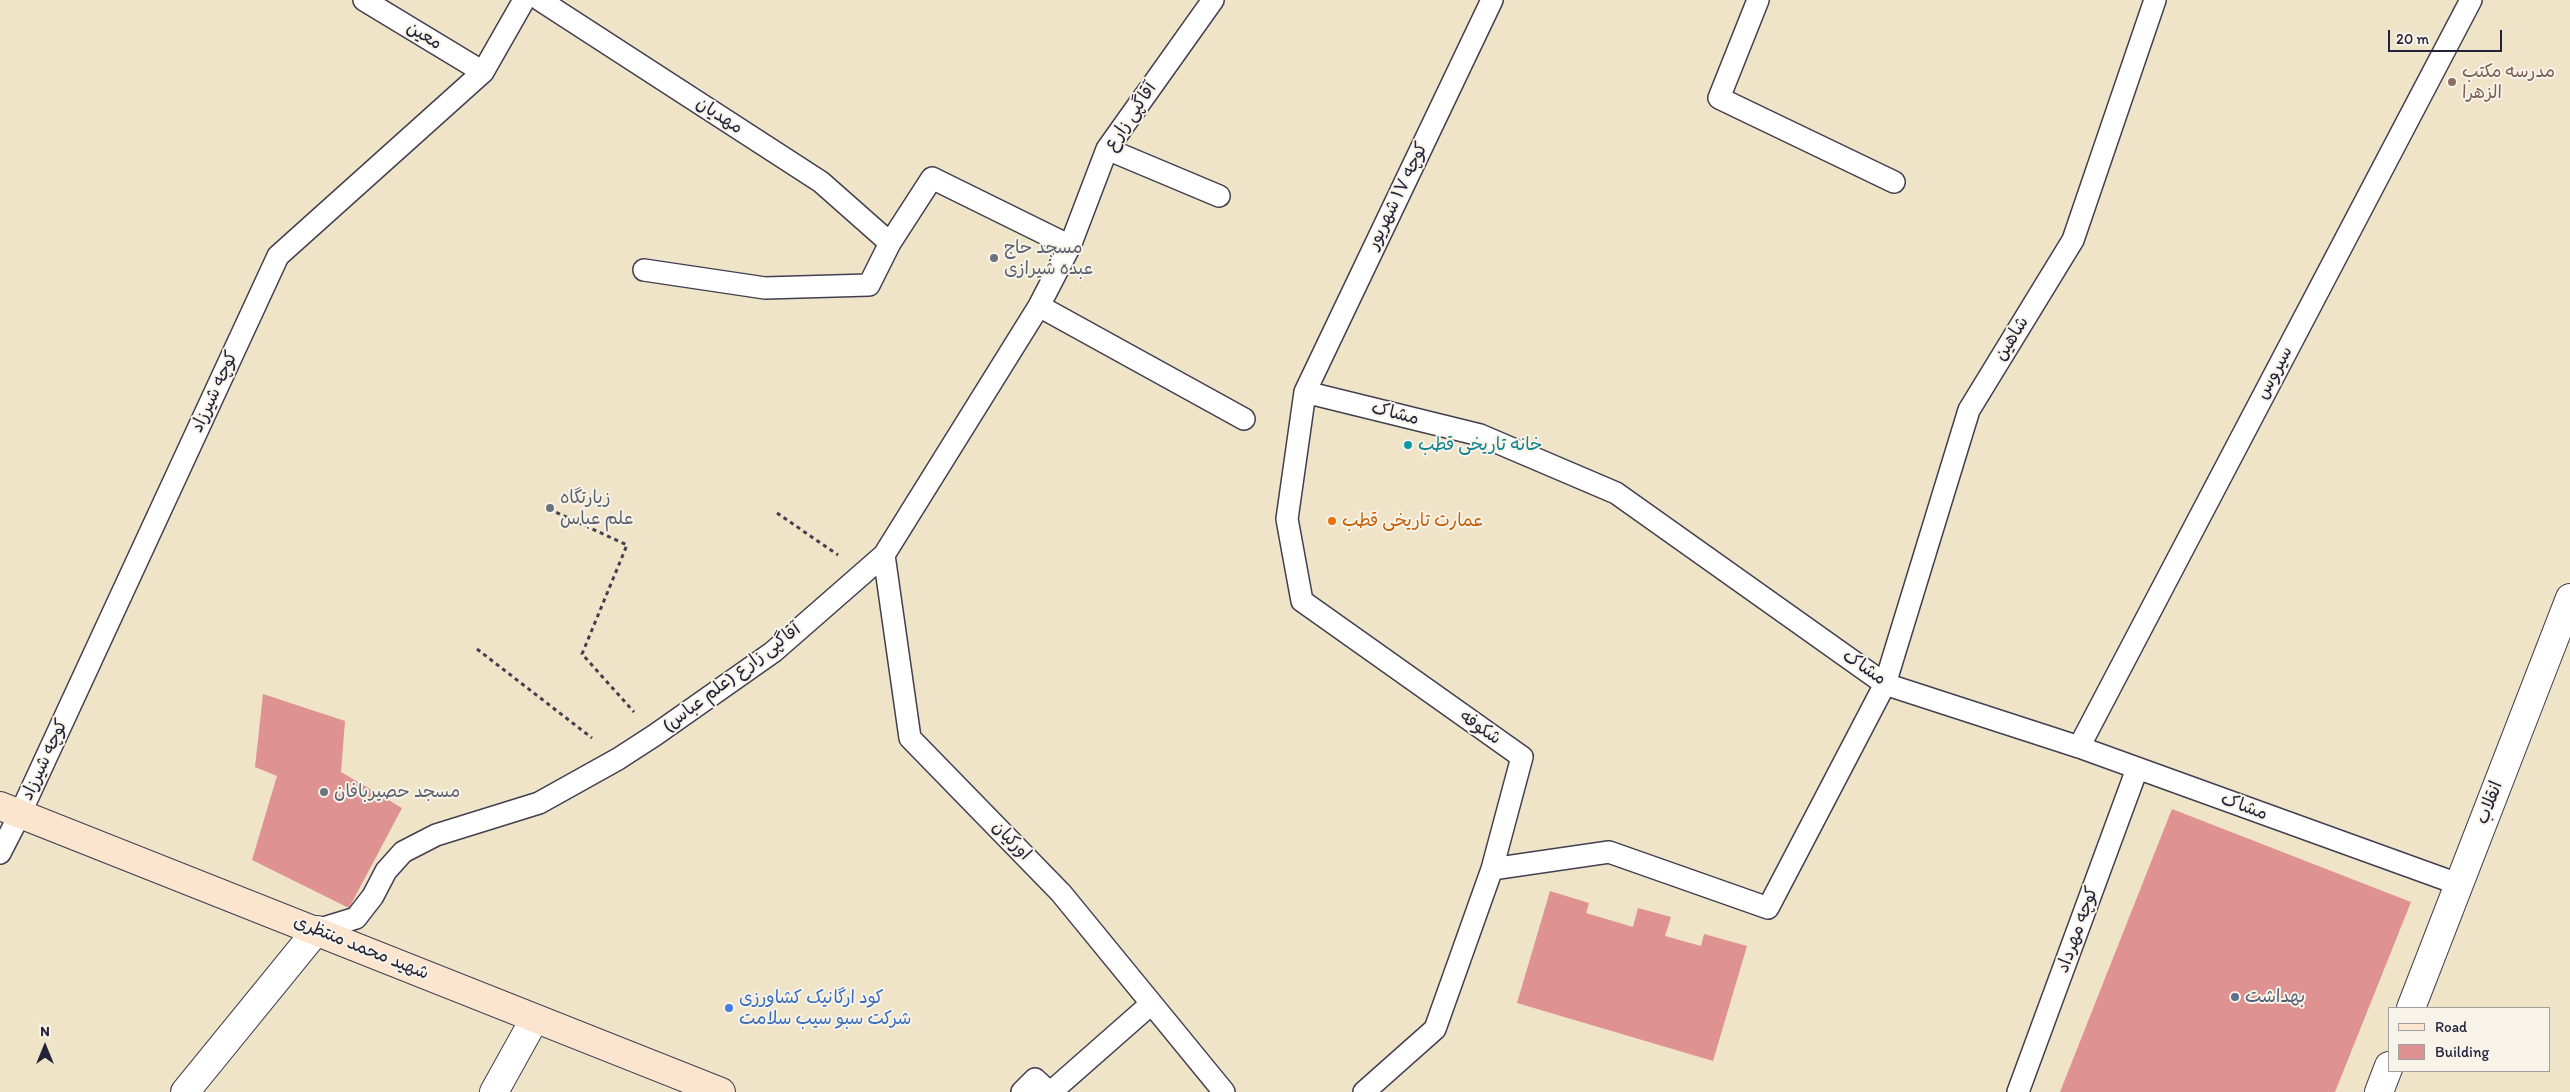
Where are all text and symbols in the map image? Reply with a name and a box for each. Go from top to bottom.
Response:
street label: معین [402,17,446,55]
scale bar [2390,20,2504,52]
text: 20 m [2396,30,2429,48]
place label: مدرسه مکتب الزهرا [2462,61,2555,104]
marker: مدرسه مکتب الزهرا [2446,76,2458,88]
street label: آقاگپی زارع [1100,79,1162,155]
street label: مهدیان [691,93,747,139]
street label: کوچه ۱۷ شهریور [1363,139,1433,253]
place label: مسجد حاج عبده شیرازی [1004,237,1093,280]
marker: مسجد حاج عبده شیرازی [988,252,1000,264]
street label: شاهین [1990,313,2034,365]
street label: سیروس [2252,343,2298,403]
street label: کوچه شیرزاد [187,348,243,436]
street label: مشاک [1369,398,1421,430]
place label: خانه تاریخی قطب [1418,434,1542,456]
marker: خانه تاریخی قطب [1402,439,1414,451]
place label: زيارتگاه علم عباس [560,487,634,530]
marker: زيارتگاه علم عباس [544,502,556,514]
place label: عمارت تاریخی قطب [1342,510,1484,532]
marker: عمارت تاریخی قطب [1326,515,1338,527]
street label: آقاگپی زارع (علم عباس) [659,619,805,737]
street label: مشاک [1838,646,1890,690]
street label: شکوفه [1455,706,1505,750]
street label: کوچه شیرزاد [17,716,73,804]
street label: انقلاب [2472,778,2508,828]
place label: مسجد حصیربافان [334,781,460,803]
marker: مسجد حصیربافان [318,786,330,798]
street label: مشاک [2218,789,2270,825]
street label: اورکیان [987,817,1035,865]
street label: کوچه مهرداد [2052,884,2104,976]
street label: شهید محمد منتظری [290,911,432,985]
place label: بهداشت [2245,986,2305,1008]
place label: کود ارگانیک کشاورزی شرکت سبو سیب سلامت [739,987,911,1030]
marker: بهداشت [2229,991,2241,1003]
marker: کود ارگانیک کشاورزی شرکت سبو سیب سلامت [723,1002,735,1014]
legend [2388,1007,2550,1072]
text: Road [2435,1018,2467,1036]
north arrow [20,1022,70,1072]
text: N [40,1023,50,1040]
text: Building [2435,1043,2489,1061]

